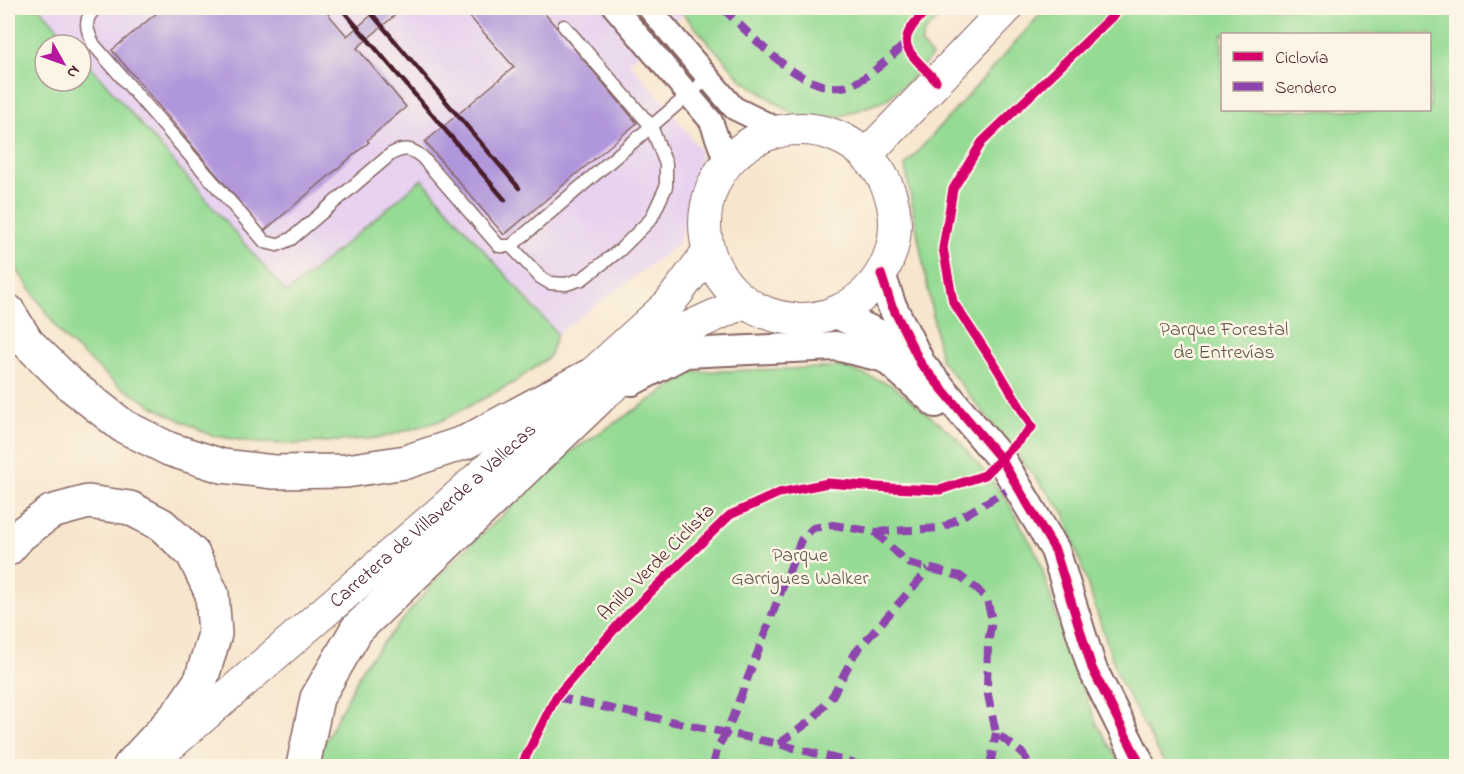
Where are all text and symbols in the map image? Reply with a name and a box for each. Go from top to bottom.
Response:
north arrow [33,33,93,93]
legend [1221,33,1431,111]
text: Ciclovía [1275,46,1328,72]
text: N [60,60,86,83]
text: Sendero [1275,76,1337,102]
park label: Parque Forestal de Entrevías [1160,316,1288,368]
street label: Carretera de Villaverde a Vallecas [323,416,544,616]
street label: Anillo Verde Ciclista [592,498,722,628]
park label: Parque Garrigues Walker [731,542,870,595]

